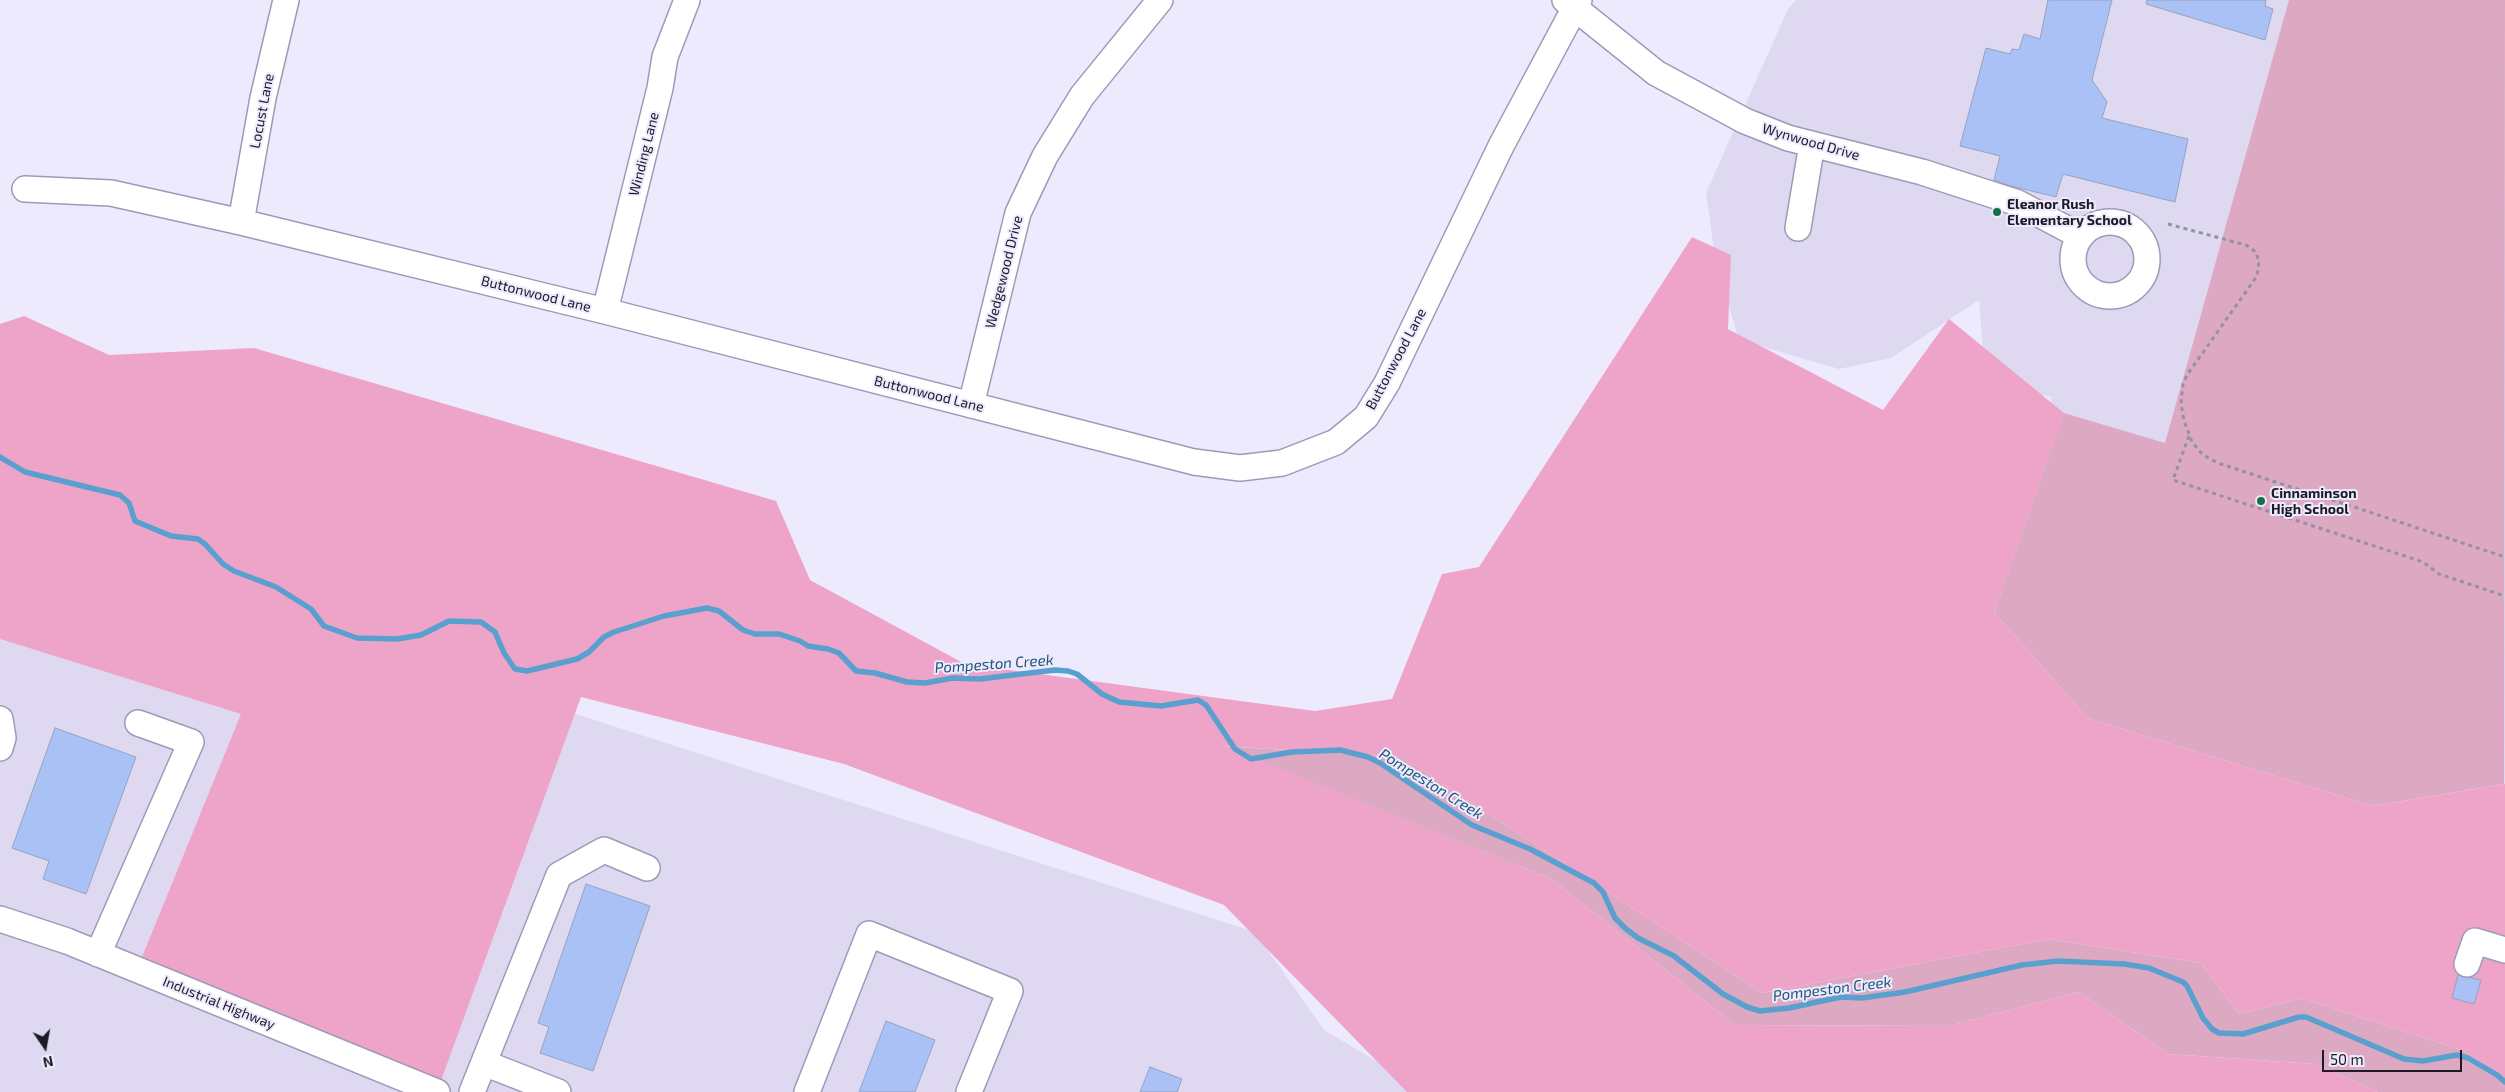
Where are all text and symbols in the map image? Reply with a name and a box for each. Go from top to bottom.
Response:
street label: Locust Lane [246,72,278,150]
street label: Winding Lane [625,110,663,198]
street label: Wynwood Drive [1760,120,1862,164]
place label: Eleanor Rush Elementary School [2007,196,2132,228]
marker: Eleanor Rush Elementary School [1991,206,2003,218]
street label: Wedgewood Drive [982,214,1026,330]
street label: Buttonwood Lane [479,272,593,316]
street label: Buttonwood Lane [1362,305,1430,413]
street label: Buttonwood Lane [872,372,986,416]
place label: Cinnaminson High School [2271,485,2357,518]
marker: Cinnaminson High School [2255,495,2267,507]
water label: Pompeston Creek [934,651,1054,677]
water label: Pompeston Creek [1376,745,1486,823]
street label: Industrial Highway [160,973,278,1033]
water label: Pompeston Creek [1772,973,1892,1005]
north arrow [20,1022,70,1072]
scale bar [2325,1040,2465,1072]
text: 50 m [2330,1050,2364,1068]
text: N [42,1053,55,1072]

